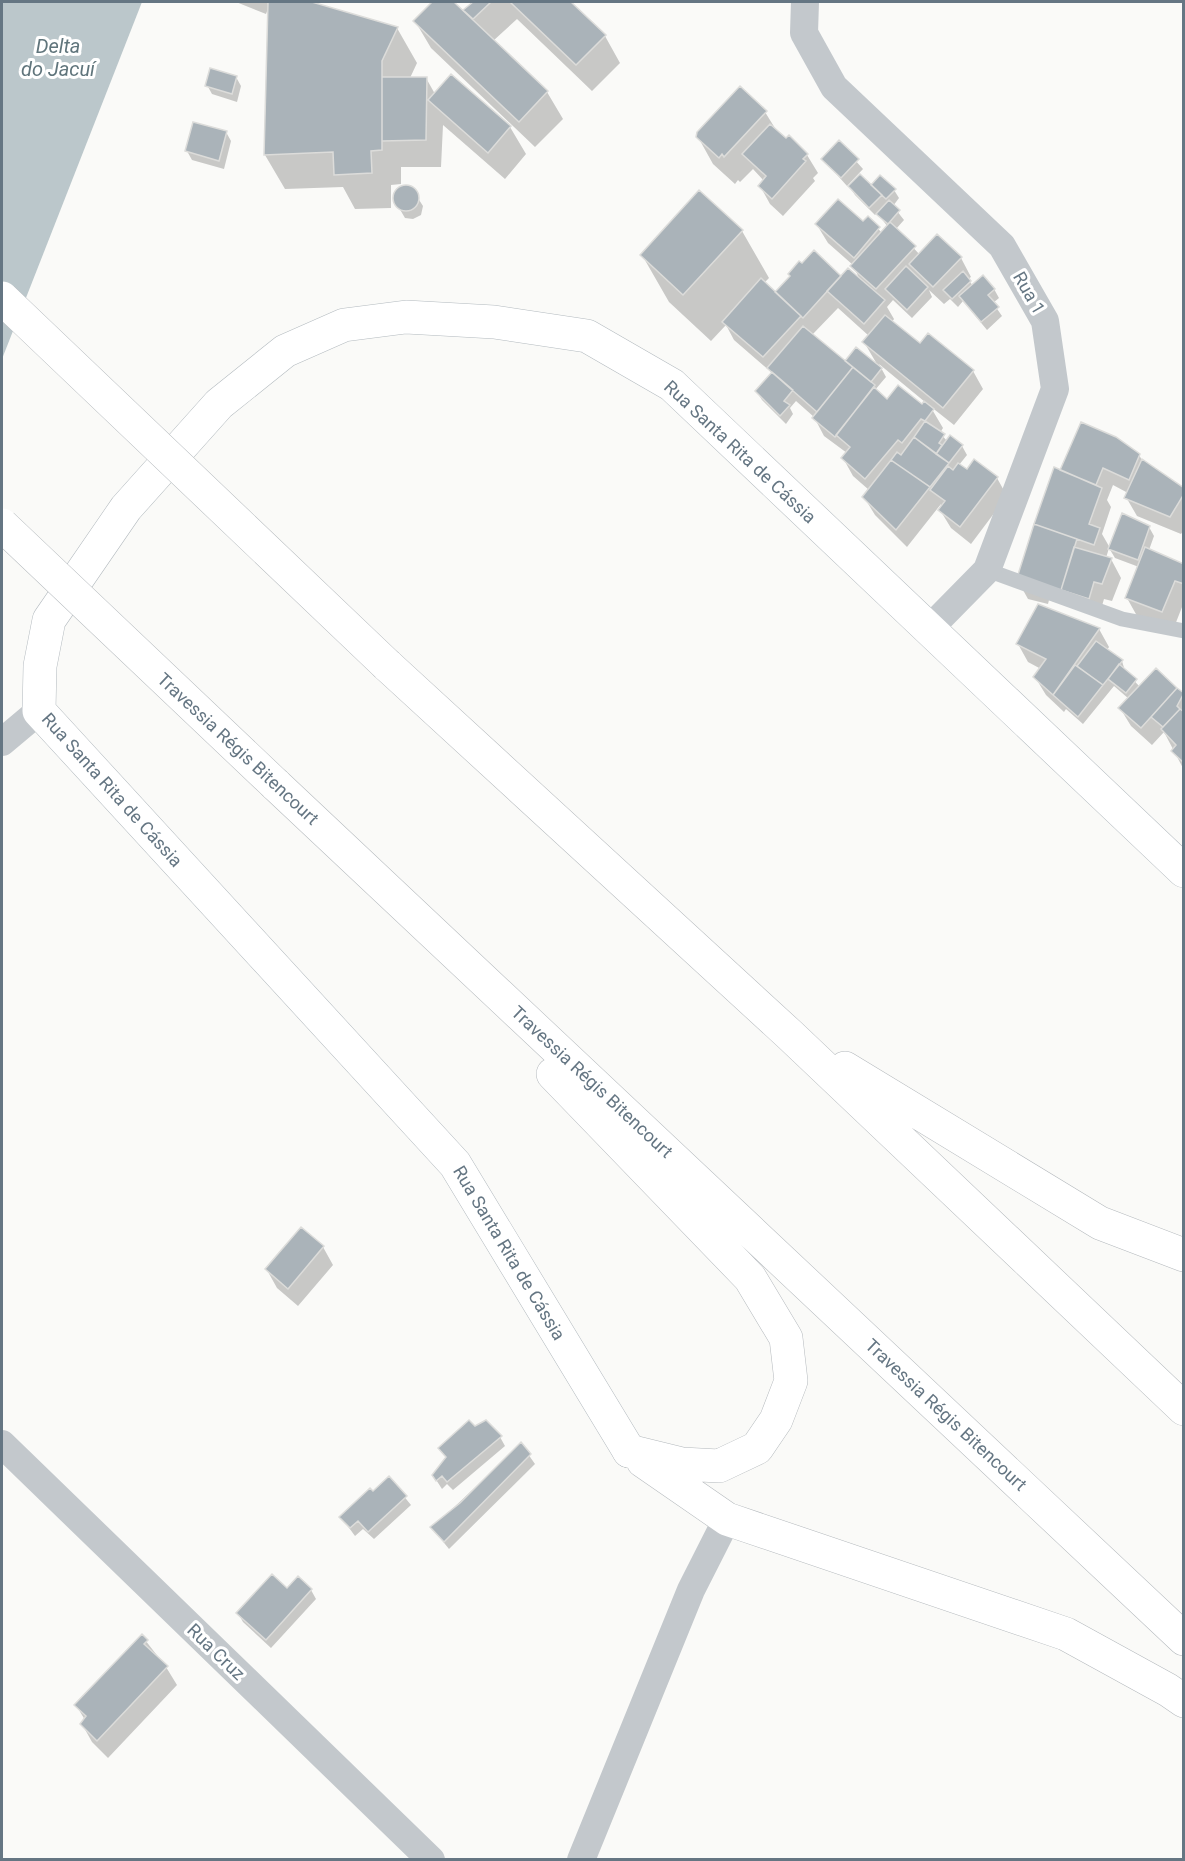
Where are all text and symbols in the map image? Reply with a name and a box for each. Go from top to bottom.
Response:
water label: Delta do Jacuí [21,34,97,81]
street label: Rua 1 [1009,268,1050,318]
street label: Rua Santa Rita de Cássia [660,376,821,527]
street label: Travessia Régis Bitencourt [153,668,323,829]
street label: Rua Santa Rita de Cássia [38,708,187,871]
street label: Travessia Régis Bitencourt [507,1001,677,1162]
street label: Rua Santa Rita de Cássia [449,1162,570,1344]
street label: Travessia Régis Bitencourt [861,1334,1031,1495]
street label: Rua Cruz [183,1619,250,1684]

